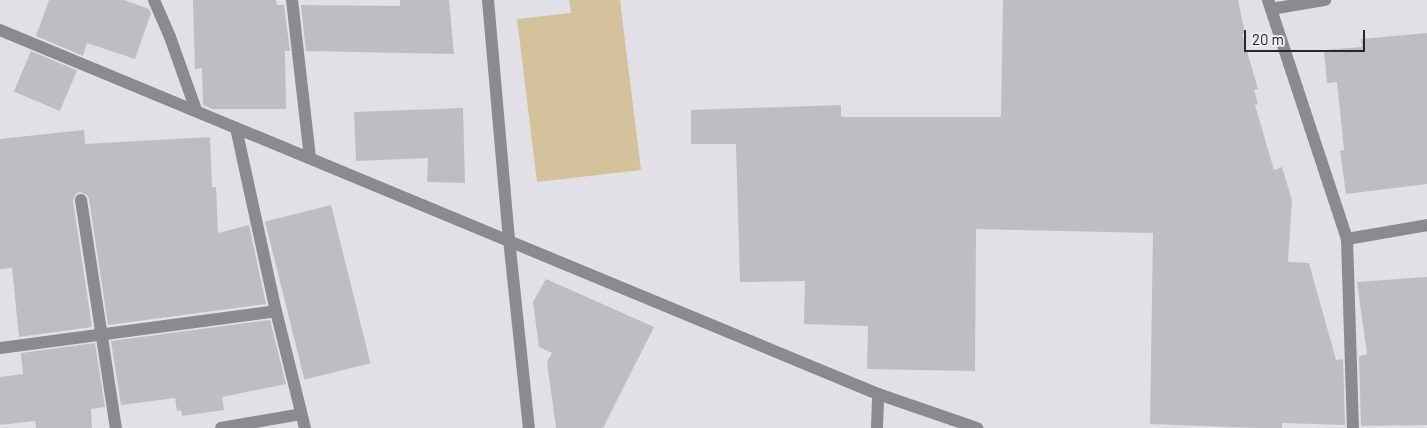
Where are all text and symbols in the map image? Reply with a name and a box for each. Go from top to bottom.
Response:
scale bar [1247,20,1368,52]
text: 20 m [1252,30,1284,48]

